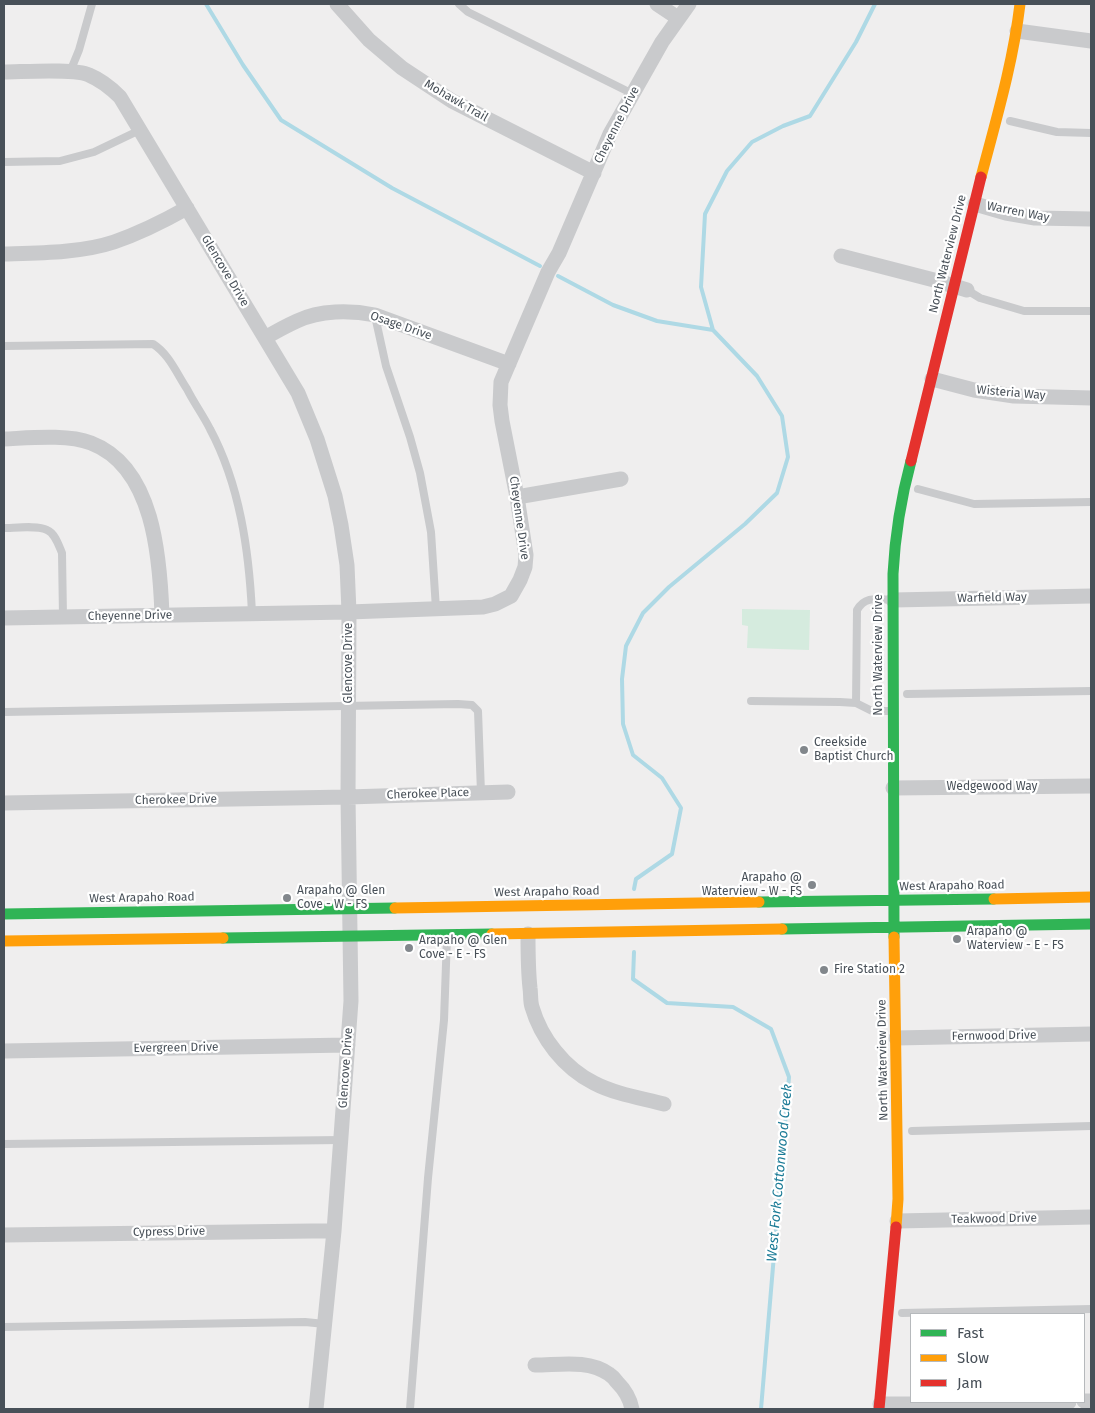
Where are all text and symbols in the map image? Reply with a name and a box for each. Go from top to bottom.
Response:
street label: Mohawk Trail [422,77,490,125]
street label: Cheyenne Drive [591,84,643,166]
street label: North Waterview Drive [926,193,970,315]
street label: Warren Way [985,199,1051,225]
street label: Glencove Drive [198,233,252,309]
street label: Osage Drive [368,309,434,343]
street label: Wisteria Way [976,383,1046,403]
street label: Cheyenne Drive [506,475,532,561]
street label: Warfield Way [957,590,1027,606]
street label: North Waterview Drive [872,594,886,716]
street label: Cheyenne Drive [88,608,172,624]
street label: Glencove Drive [342,623,356,703]
place label: Creekside Baptist Church [814,736,893,764]
marker: Creekside Baptist Church [798,744,810,756]
street label: Wedgewood Way [947,780,1037,794]
street label: Cherokee Place [386,785,470,803]
street label: Cherokee Drive [135,792,217,808]
place label: Arapaho @ Waterview - W - FS [702,871,802,899]
street label: West Arapaho Road [899,878,1005,894]
marker: Arapaho @ Waterview - W - FS [806,879,818,891]
place label: Arapaho @ Glen Cove - W - FS [297,884,385,912]
street label: West Arapaho Road [494,884,600,900]
street label: West Arapaho Road [89,890,195,906]
marker: Arapaho @ Glen Cove - W - FS [281,892,293,904]
place label: Arapaho @ Waterview - E - FS [967,925,1064,953]
marker: Arapaho @ Waterview - E - FS [951,933,963,945]
place label: Arapaho @ Glen Cove - E - FS [419,934,507,962]
marker: Arapaho @ Glen Cove - E - FS [403,942,415,954]
place label: Fire Station 2 [834,963,905,977]
marker: Fire Station 2 [818,964,830,976]
street label: North Waterview Drive [875,999,891,1121]
street label: Glencove Drive [336,1027,356,1109]
street label: Fernwood Drive [951,1028,1037,1044]
street label: Evergreen Drive [133,1040,219,1056]
water label: West Fork Cottonwood Creek [764,1083,796,1263]
street label: Teakwood Drive [951,1211,1037,1227]
street label: Cypress Drive [133,1224,205,1240]
legend [910,1313,1085,1403]
text: Fast [957,1324,984,1342]
text: Slow [957,1349,989,1367]
text: Jam [957,1374,983,1392]

